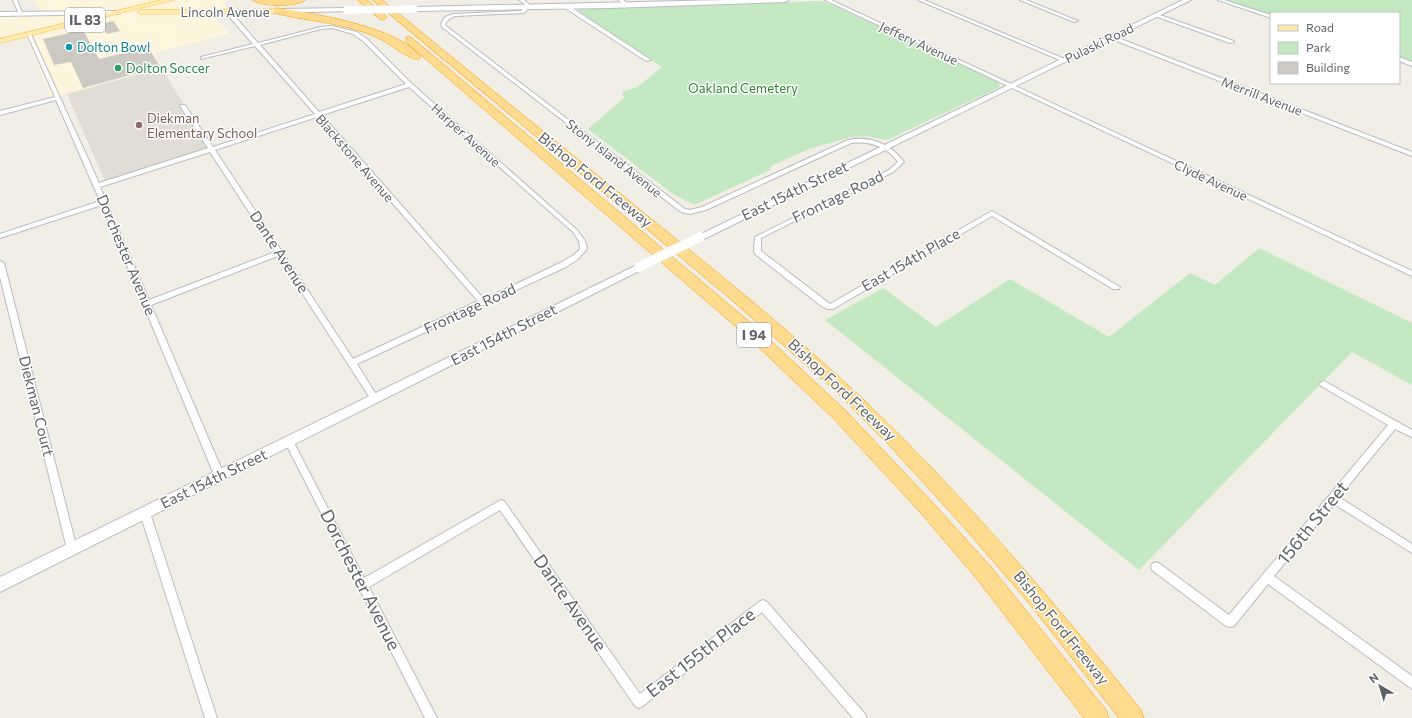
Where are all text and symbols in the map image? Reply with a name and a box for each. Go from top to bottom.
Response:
street label: Lincoln Avenue [180,4,270,20]
road number: IL 83 [65,8,105,32]
legend [1270,12,1400,84]
street label: Jeffery Avenue [877,18,961,68]
street label: Pulaski Road [1062,19,1136,67]
text: Road [1306,20,1334,34]
place label: Dolton Bowl [77,39,150,55]
text: Park [1306,40,1332,54]
marker: Dolton Bowl [64,42,74,52]
place label: Dolton Soccer [126,60,210,76]
text: Building [1306,60,1350,74]
marker: Dolton Soccer [113,63,123,73]
street label: Merrill Avenue [1219,73,1305,119]
park label: Oakland Cemetery [688,80,798,96]
street label: Harper Avenue [428,100,504,170]
place label: Diekman Elementary School [147,110,257,141]
street label: Blackstone Avenue [313,111,398,205]
street label: Stony Island Avenue [563,116,665,201]
marker: Diekman Elementary School [134,120,144,130]
street label: Bishop Ford Freeway [535,128,656,231]
street label: East 154th Street [738,156,851,224]
street label: Clyde Avenue [1172,156,1250,204]
street label: Frontage Road [789,166,886,226]
street label: Dorchester Avenue [93,192,160,318]
street label: Dante Avenue [247,207,313,296]
street label: East 154th Place [858,224,963,295]
street label: Frontage Road [421,279,518,337]
street label: East 154th Street [448,300,560,369]
road number: I 94 [737,323,771,347]
street label: Bishop Ford Freeway [785,335,901,444]
street label: Diekman Court [16,354,58,458]
street label: East 154th Street [157,444,270,512]
street label: 156th Street [1272,476,1353,569]
street label: Dorchester Avenue [316,505,406,654]
street label: Dante Avenue [529,550,612,655]
street label: Bishop Ford Freeway [1010,567,1113,688]
street label: East 155th Place [641,603,759,702]
north arrow [1360,666,1400,706]
text: N [1366,670,1381,685]

